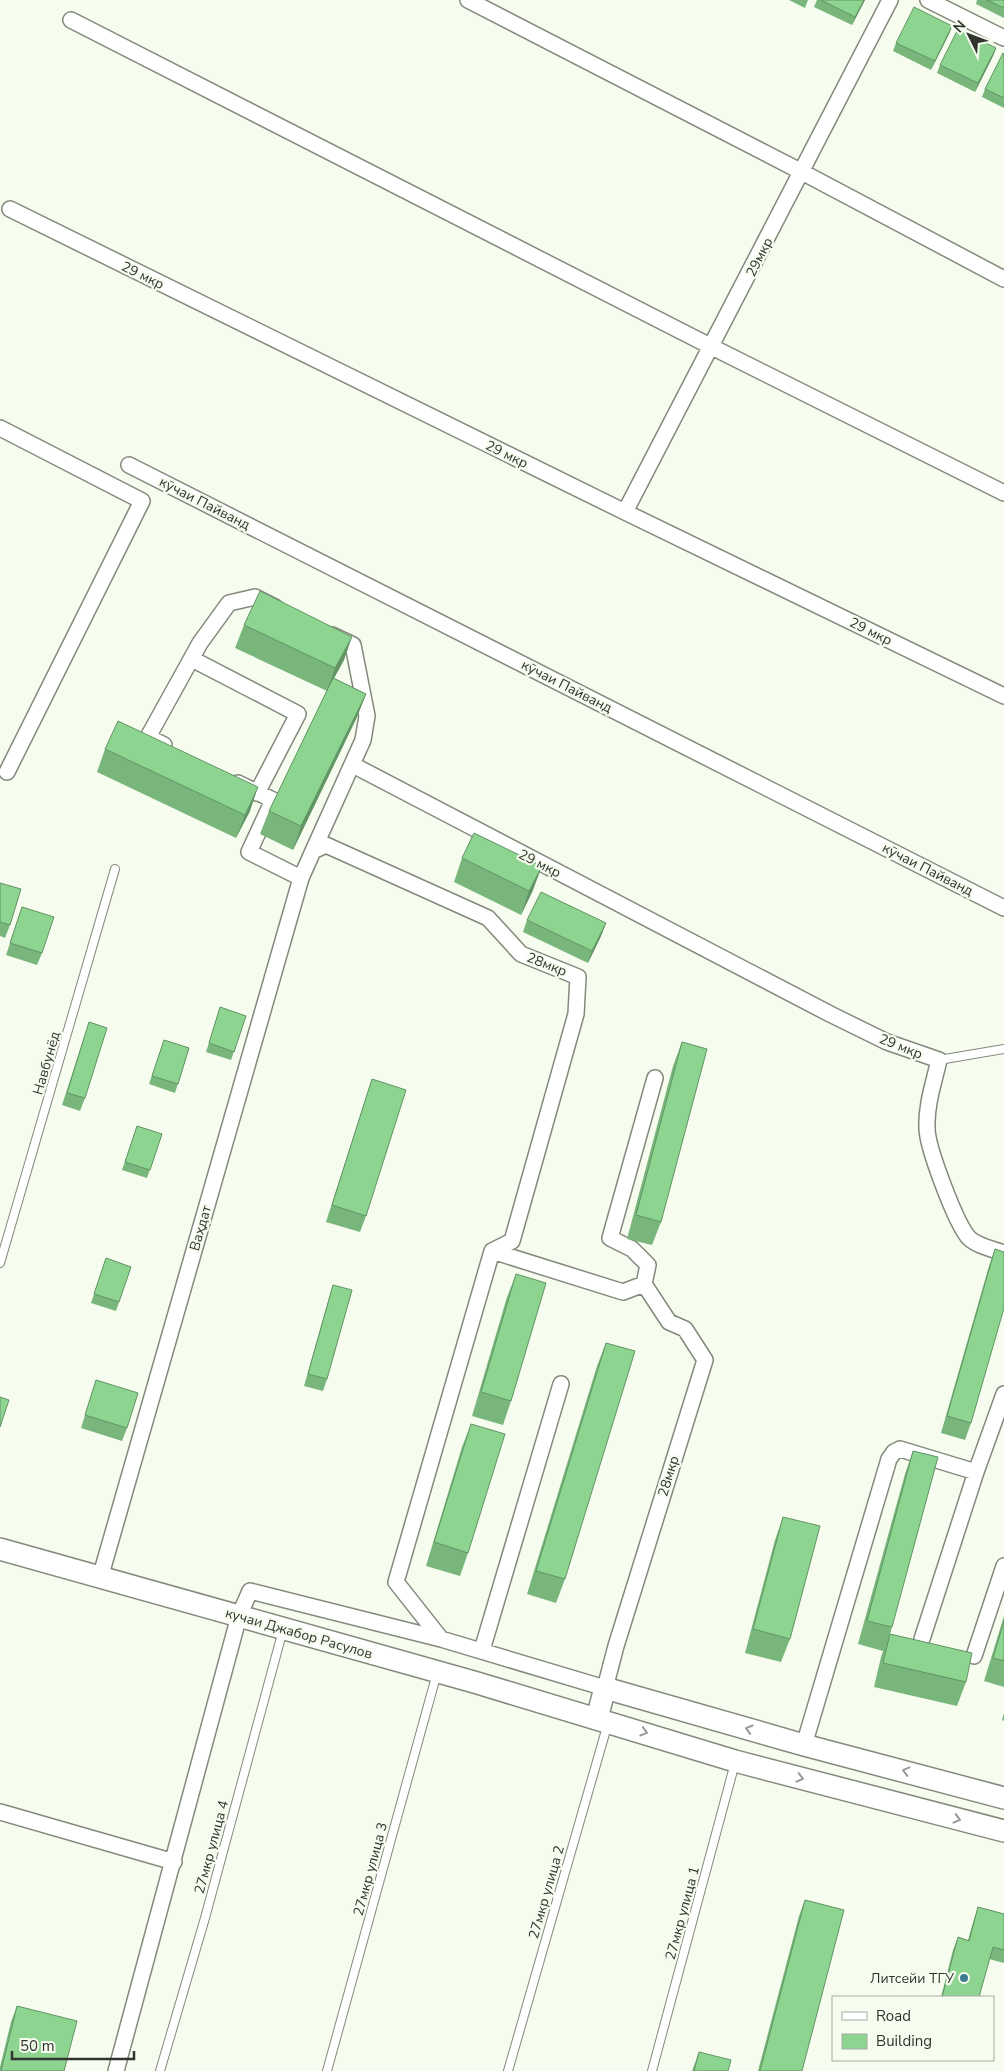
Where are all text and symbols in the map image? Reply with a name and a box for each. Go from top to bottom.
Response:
north arrow [944,10,994,60]
text: N [949,16,970,37]
street label: 29мкр [742,234,777,280]
street label: 29 мкр [118,257,167,294]
street label: 29 мкр [482,436,531,473]
street label: кӯчаи Пайванд [156,472,254,535]
street label: 29 мкр [846,613,895,650]
street label: кӯчаи Пайванд [518,655,616,718]
street label: кӯчаи Пайванд [879,838,977,901]
street label: 29 мкр [515,845,564,882]
street label: 28мкр [524,948,570,981]
street label: Навбунёд [28,1029,65,1097]
street label: 29 мкр [876,1029,925,1064]
street label: Ваҳдат [185,1202,216,1253]
street label: 28мкр [653,1453,684,1499]
street label: кучаи Джабор Расулов [223,1603,375,1664]
one-way arrow [746,1725,754,1735]
one-way arrow [639,1726,647,1736]
one-way arrow [903,1767,911,1777]
one-way arrow [795,1772,803,1782]
street label: 27мкр улица 4 [190,1798,233,1896]
one-way arrow [952,1813,961,1824]
street label: 27мкр улица 3 [349,1820,392,1918]
street label: 27мкр улица 2 [524,1843,569,1941]
street label: 27мкр улица 1 [661,1864,704,1962]
place label: Литсейи ТГУ [870,1969,955,1988]
marker: Литсейи ТГУ [958,1972,970,1984]
legend [832,1996,994,2061]
text: Road [876,2006,911,2026]
scale bar [12,2028,135,2060]
text: Building [876,2031,932,2051]
text: 50 m [20,2036,55,2056]

